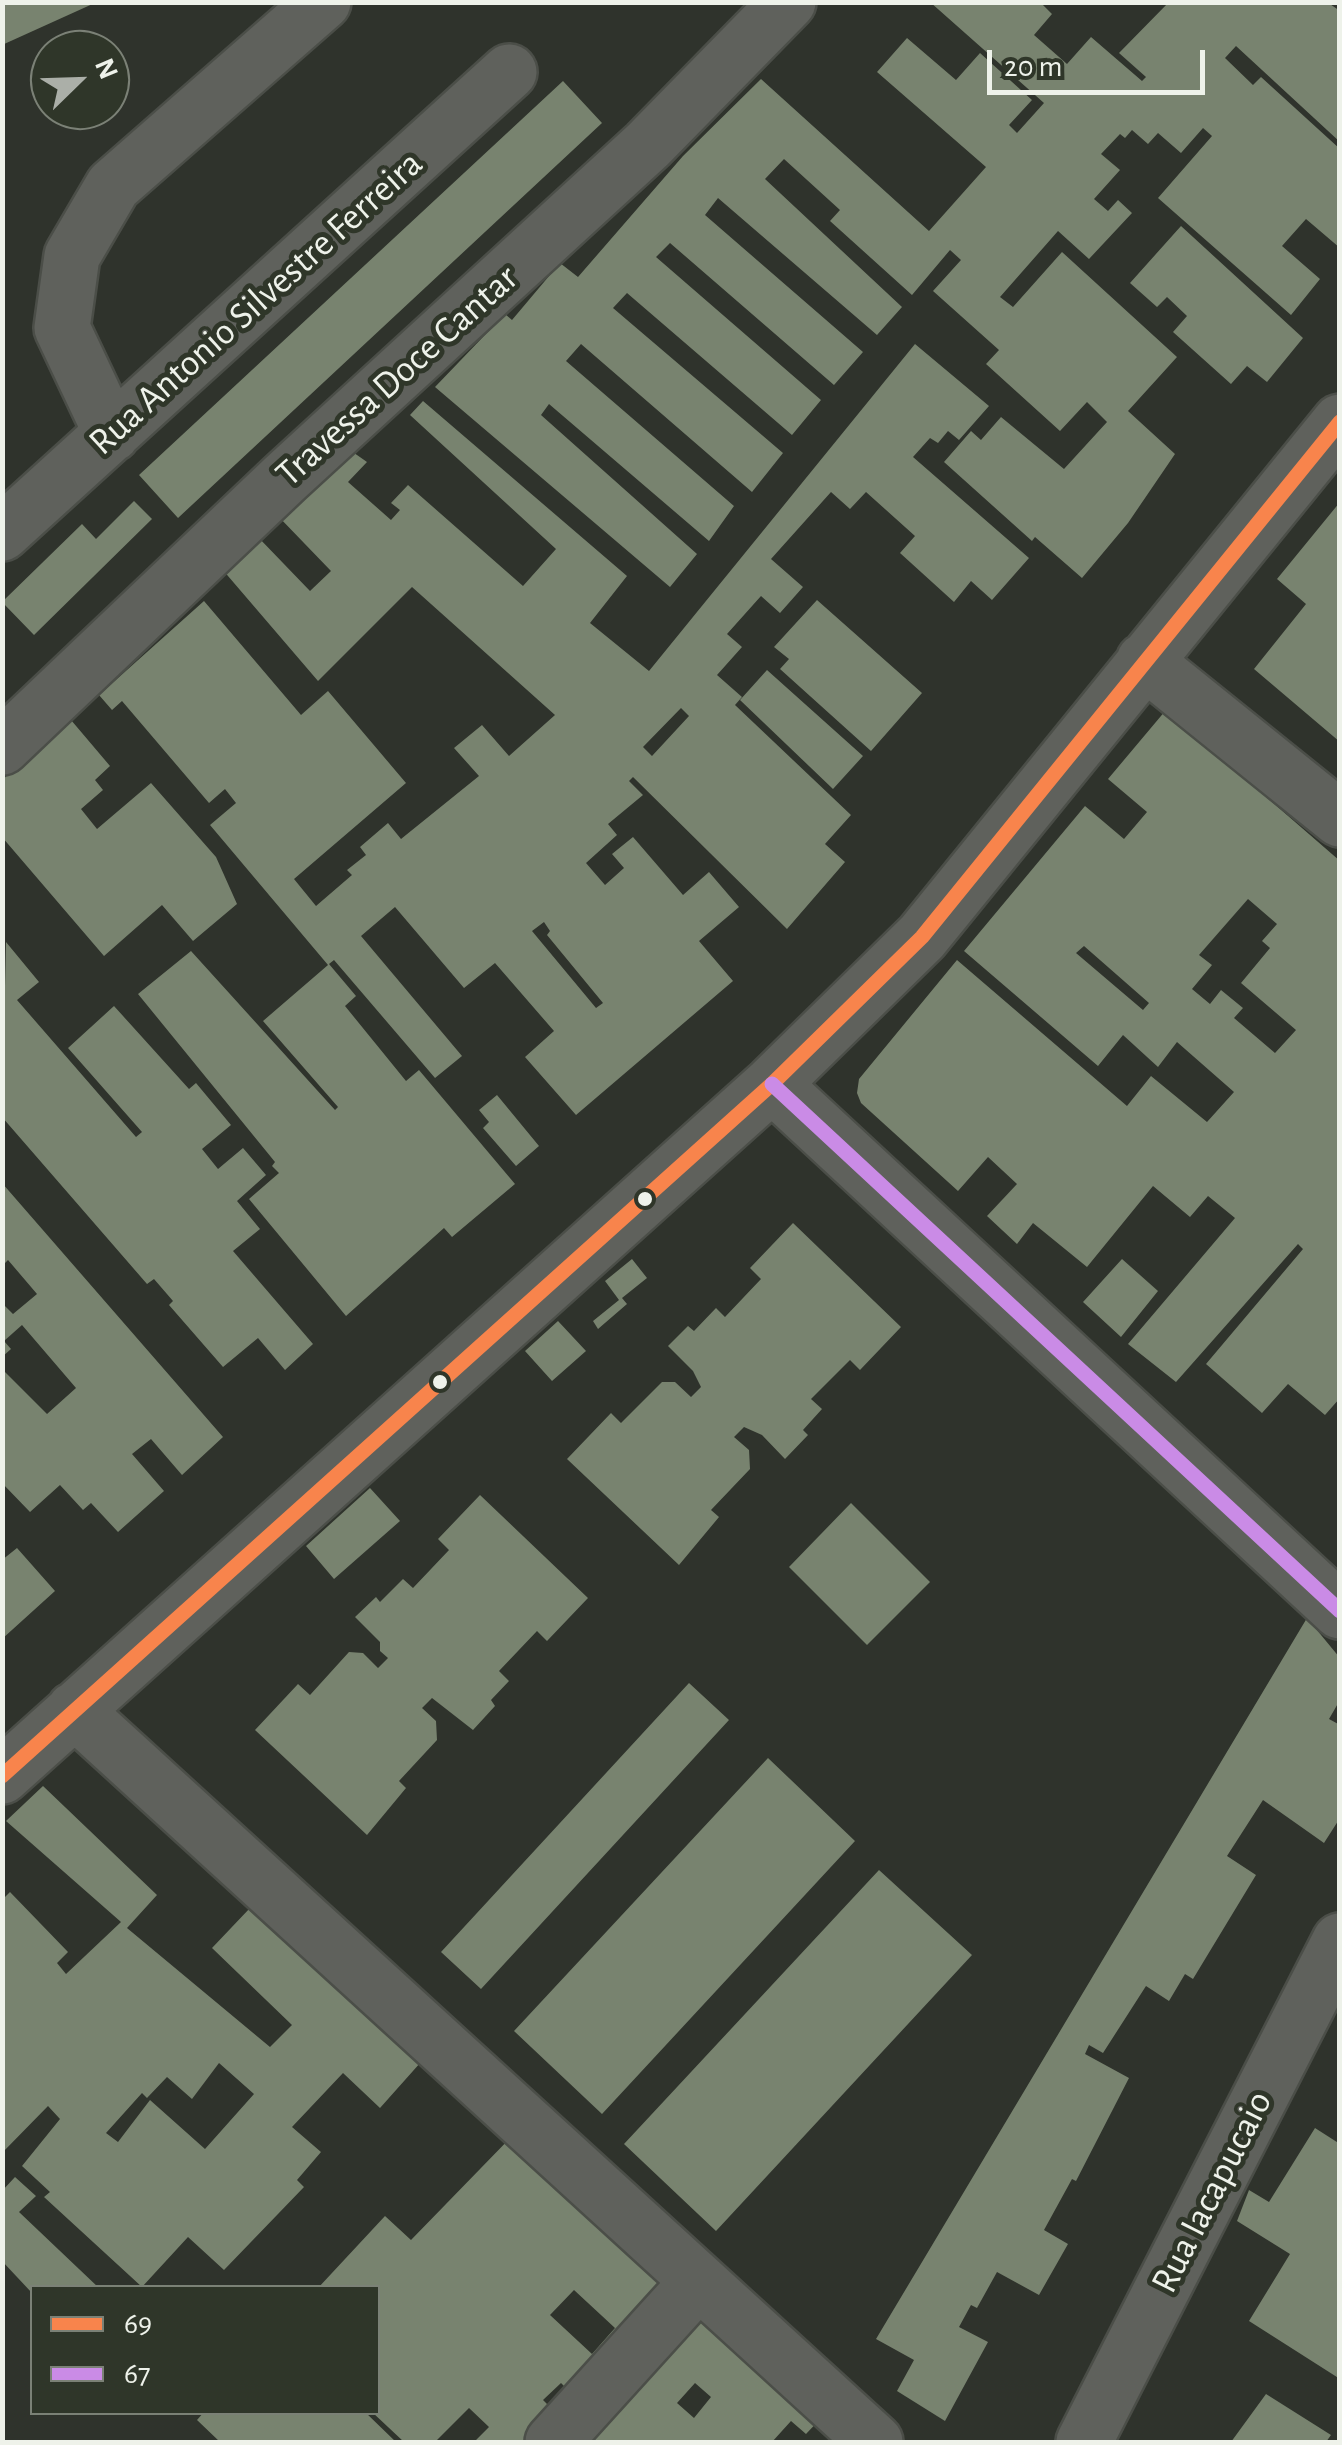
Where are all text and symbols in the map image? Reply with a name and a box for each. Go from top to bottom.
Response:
north arrow [30,30,130,130]
scale bar [992,30,1210,92]
text: 20 m [1004,52,1062,82]
text: N [89,55,122,83]
street label: Rua Antonio Silvestre Ferreira [80,141,432,465]
street label: Travessa Doce Cantar [267,255,527,497]
unlabelled marker [635,1189,655,1209]
unlabelled marker [430,1372,450,1392]
street label: Rua Iacapucaio [1142,2083,1282,2301]
legend [30,2285,380,2415]
text: 69 [124,2309,152,2339]
text: 67 [124,2359,151,2389]

